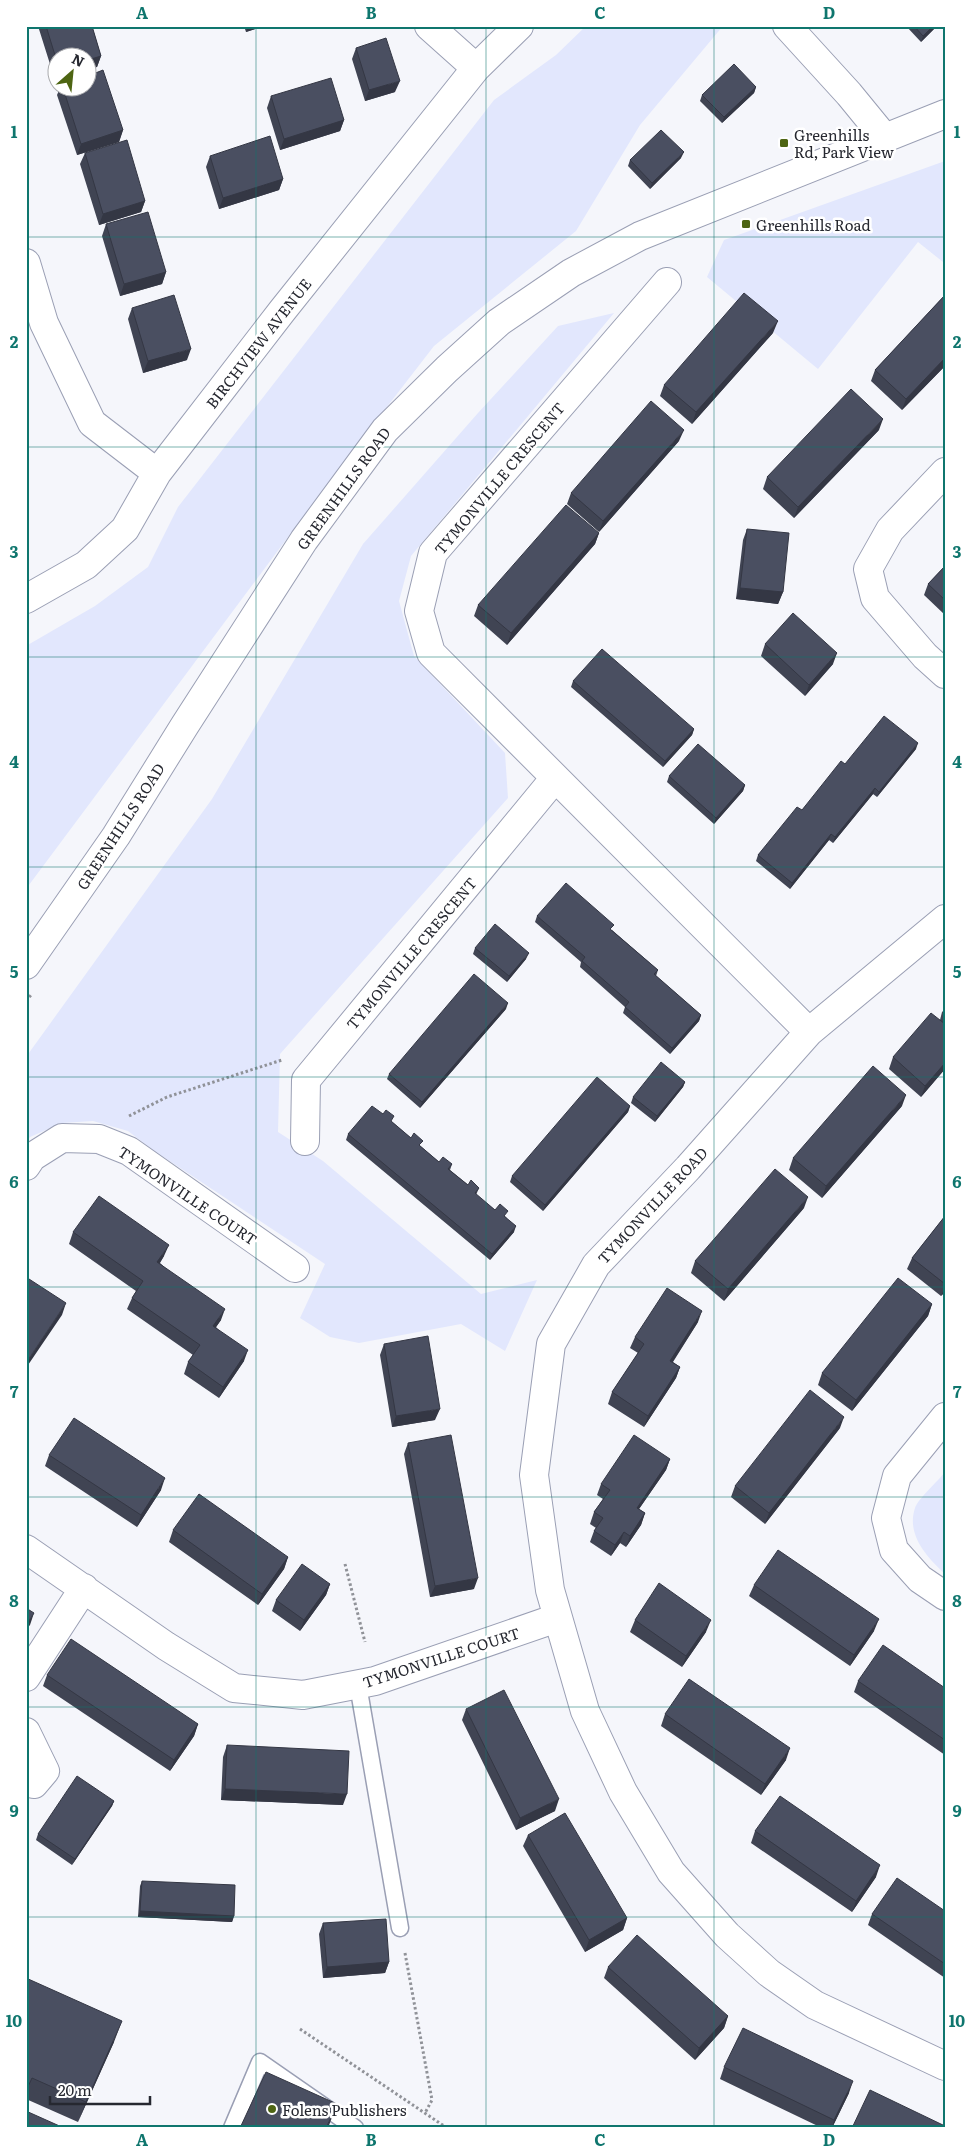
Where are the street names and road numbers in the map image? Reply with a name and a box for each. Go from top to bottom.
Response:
street label: BIRCHVIEW AVENUE [200,273,316,413]
street label: TYMONVILLE CRESCENT [428,397,570,559]
street label: GREENHILLS ROAD [291,422,395,554]
street label: GREENHILLS ROAD [70,758,170,894]
street label: TYMONVILLE CRESCENT [340,872,482,1034]
street label: TYMONVILLE COURT [114,1140,262,1250]
street label: TYMONVILLE ROAD [592,1141,712,1269]
street label: TYMONVILLE COURT [360,1621,522,1693]

